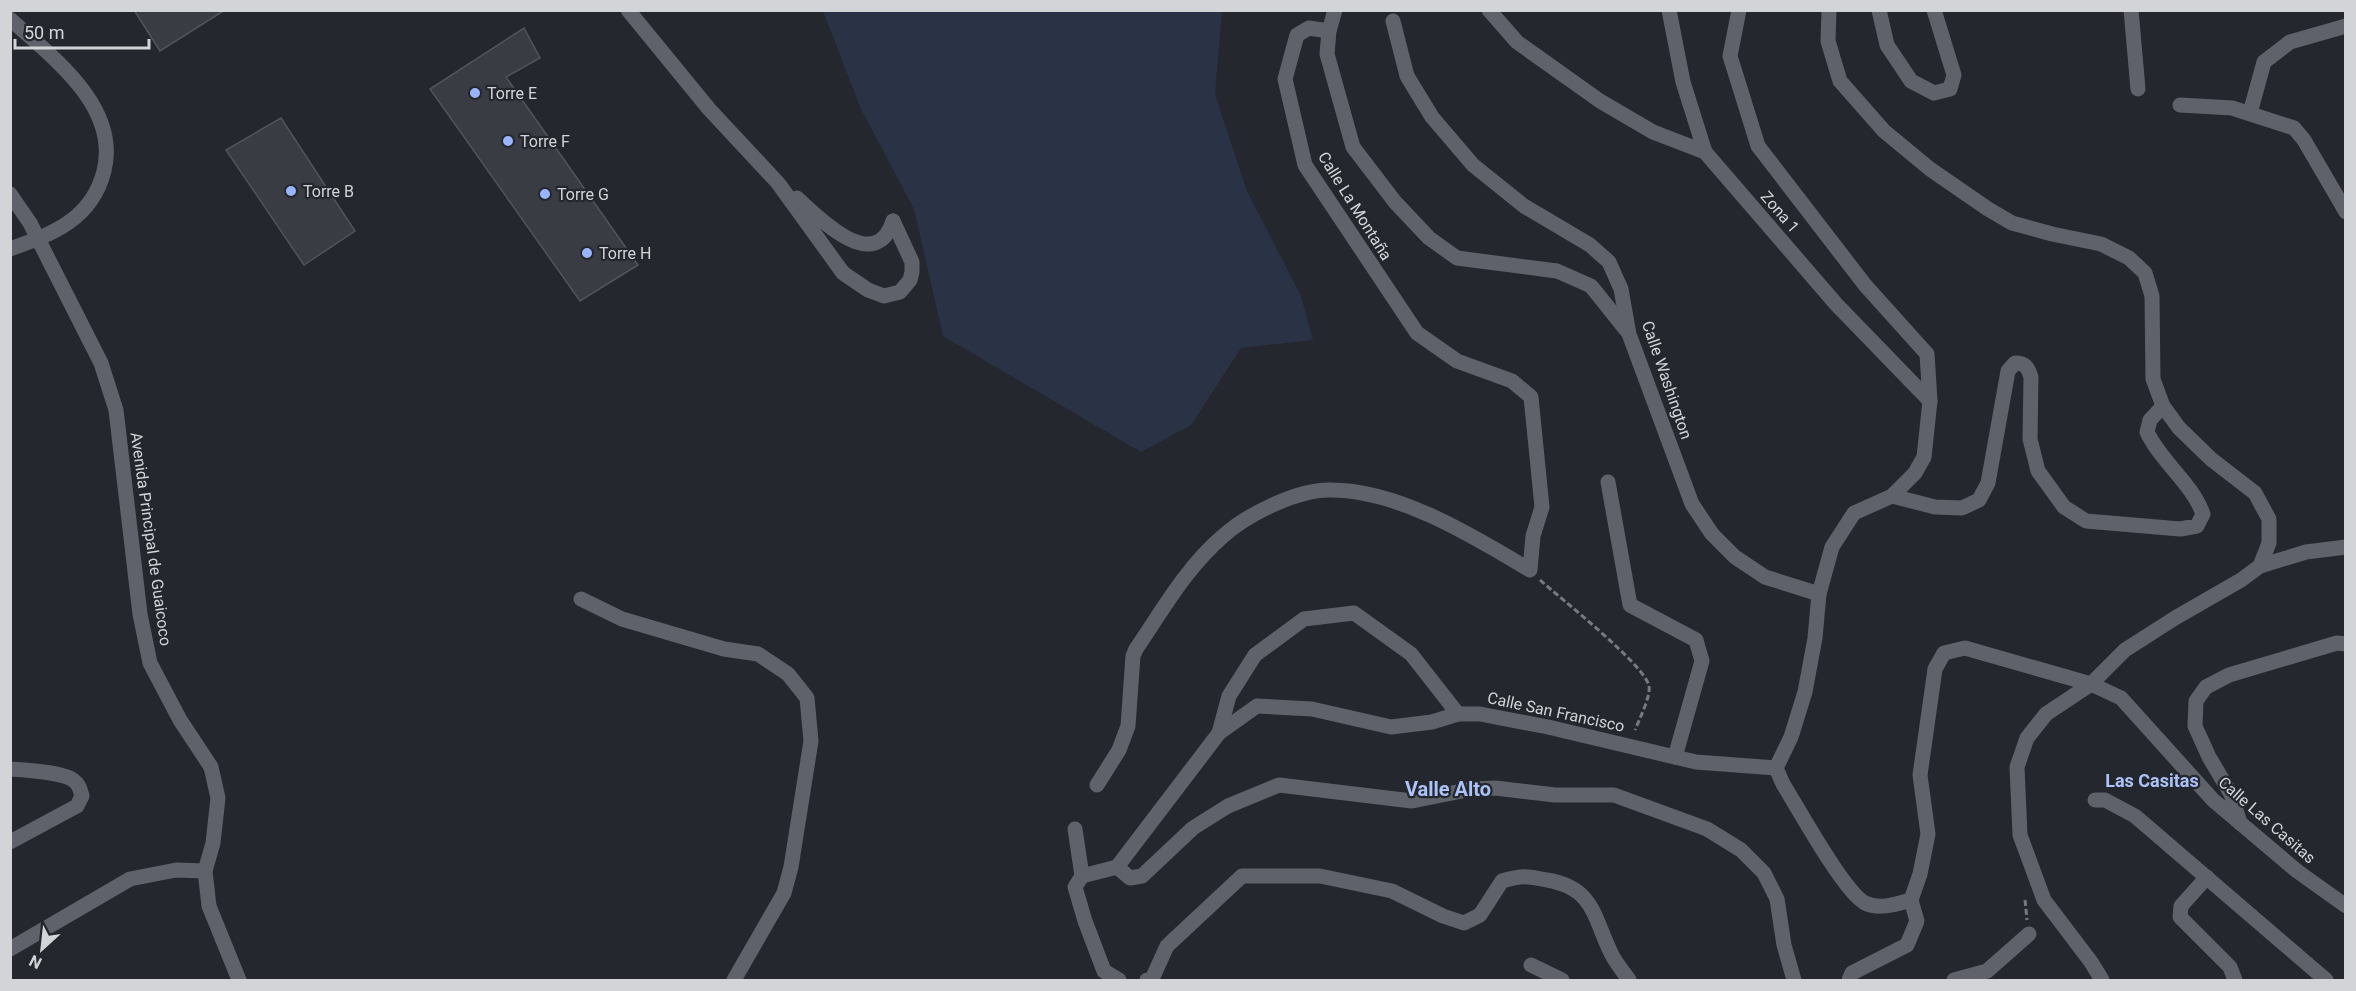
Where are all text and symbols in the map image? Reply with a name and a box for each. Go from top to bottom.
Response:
scale bar [15,12,148,50]
text: 50 m [24,22,64,43]
place label: Torre E [487,84,537,103]
marker: Torre E [468,86,482,100]
place label: Torre F [520,132,570,151]
marker: Torre F [501,134,515,148]
street label: Calle La Montaña [1314,148,1396,264]
place label: Torre B [303,182,354,201]
marker: Torre B [284,184,298,198]
place label: Torre G [557,185,609,204]
marker: Torre G [538,187,552,201]
street label: Zona 1 [1757,187,1803,237]
place label: Torre H [599,244,651,263]
marker: Torre H [580,246,594,260]
street label: Calle Washington [1638,318,1696,442]
street label: Avenida Principal de Guaicoco [127,431,175,647]
street label: Calle San Francisco [1486,688,1626,736]
district label: Las Casitas [2105,770,2199,791]
street label: Calle Las Casitas [2215,773,2319,867]
district label: Valle Alto [1405,777,1491,801]
north arrow [12,919,72,979]
text: N [26,951,45,973]

